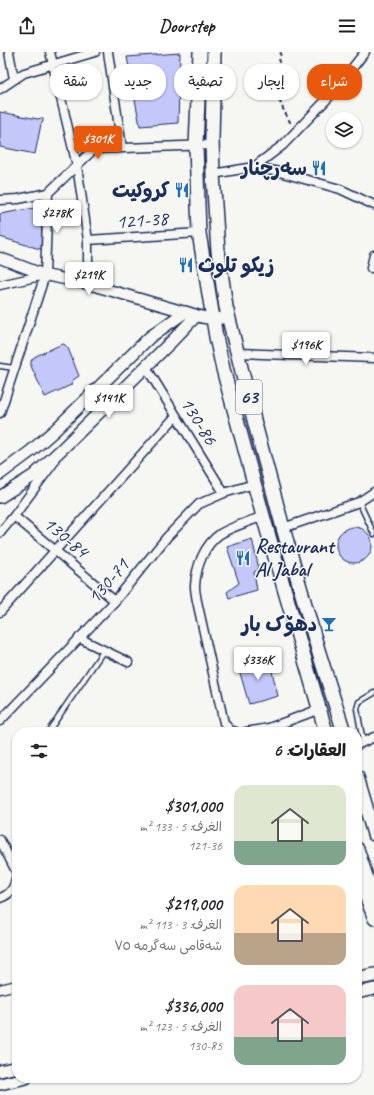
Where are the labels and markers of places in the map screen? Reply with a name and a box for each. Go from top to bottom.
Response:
pin: $301K [70,126,126,160]
place label: سەرچنار [240,156,307,181]
restaurant icon: سەرچنار [310,159,328,177]
place label: كروكيت [112,178,170,203]
restaurant icon: كروكيت [173,181,191,199]
pin: $278K [29,200,85,234]
place label: زيكو تلوث [198,253,274,279]
restaurant icon: زيكو تلوث [177,256,195,274]
pin: $219K [61,262,117,296]
pin: $196K [278,332,334,366]
pin: $141K [81,385,137,419]
place label: Restaurant Al Jabal [255,534,336,582]
restaurant icon: Restaurant Al Jabal [234,549,252,567]
place label: دهۆک بار [240,612,317,637]
bar icon: دهۆک بار [320,615,338,633]
pin: $336K [230,647,286,681]

